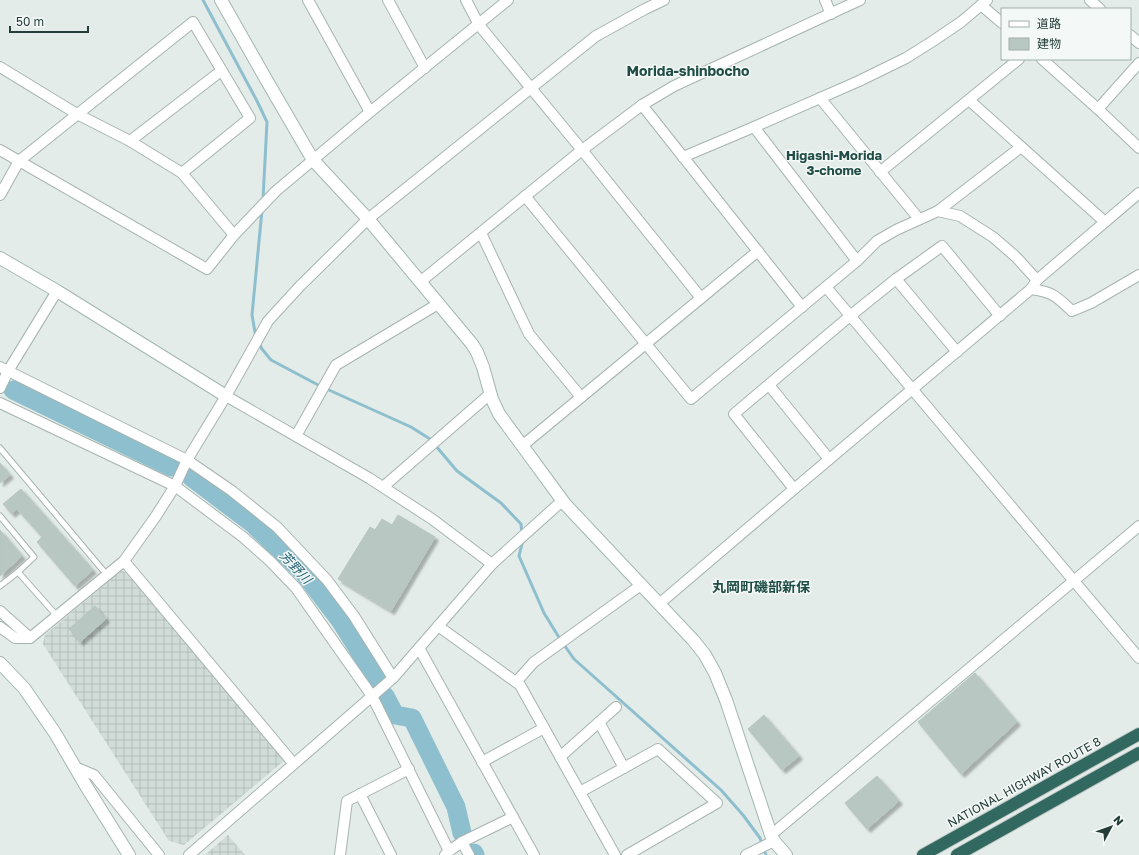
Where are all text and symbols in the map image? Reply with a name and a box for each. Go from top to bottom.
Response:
scale bar [10,8,88,34]
legend [1001,8,1131,60]
text: 50 m [16,14,44,29]
text: 道路 [1037,16,1061,31]
text: 建物 [1037,36,1061,51]
district label: Morida-shinbocho [627,62,749,79]
district label: Higashi-Morida 3-chome [786,147,883,178]
water label: 芳野川 [277,547,317,588]
district label: 丸岡町磯部新保 [712,578,810,595]
street label: NATIONAL HIGHWAY ROUTE 8 [945,734,1103,830]
north arrow [1091,807,1131,847]
text: N [1111,813,1127,828]

